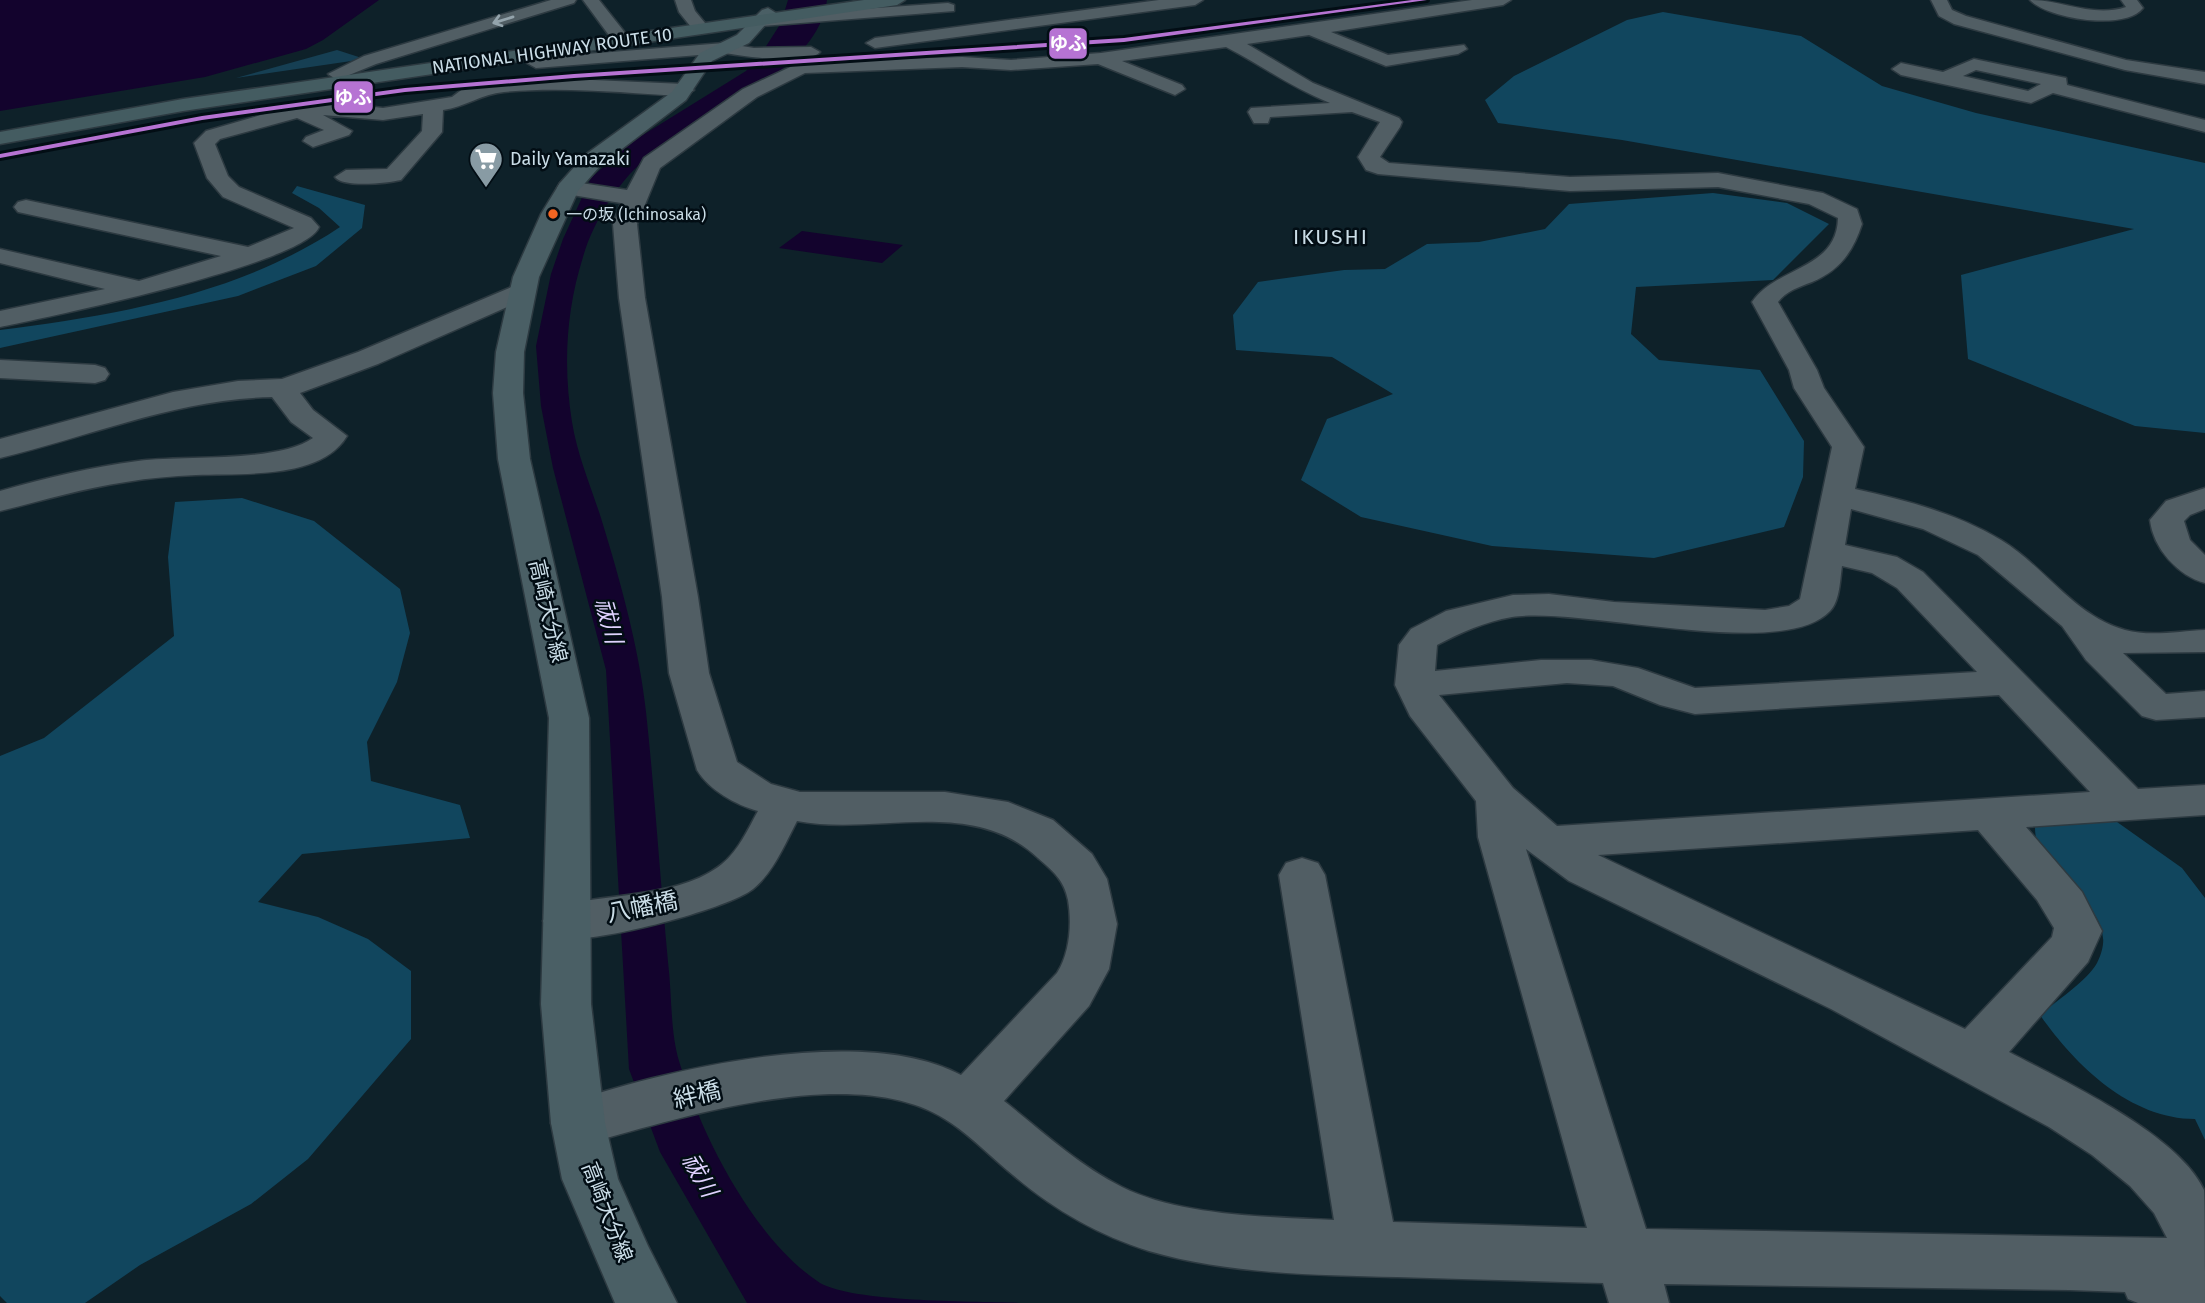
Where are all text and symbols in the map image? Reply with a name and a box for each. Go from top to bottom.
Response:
one-way arrow [492,15,514,28]
street label: NATIONAL HIGHWAY ROUTE 10 [431,23,673,79]
line badge: ゆふ [1048,27,1088,60]
text: ゆふ [1049,32,1087,55]
line badge: ゆふ [333,80,374,114]
text: ゆふ [334,86,372,109]
supermarket icon: Daily Yamazaki [467,140,505,189]
place label: Daily Yamazaki [510,148,630,170]
place label: 一の坂 (Ichinosaka) [566,205,706,224]
marker: 一の坂 (Ichinosaka) [546,207,560,221]
district label: IKUSHI [1293,224,1369,250]
street label: 高崎大分線 [524,557,572,665]
water label: 祓川 [590,595,629,650]
street label: 八幡橋 [604,886,680,928]
street label: 絆橋 [670,1076,724,1114]
water label: 祓川 [676,1148,725,1205]
street label: 高崎大分線 [576,1158,638,1266]

